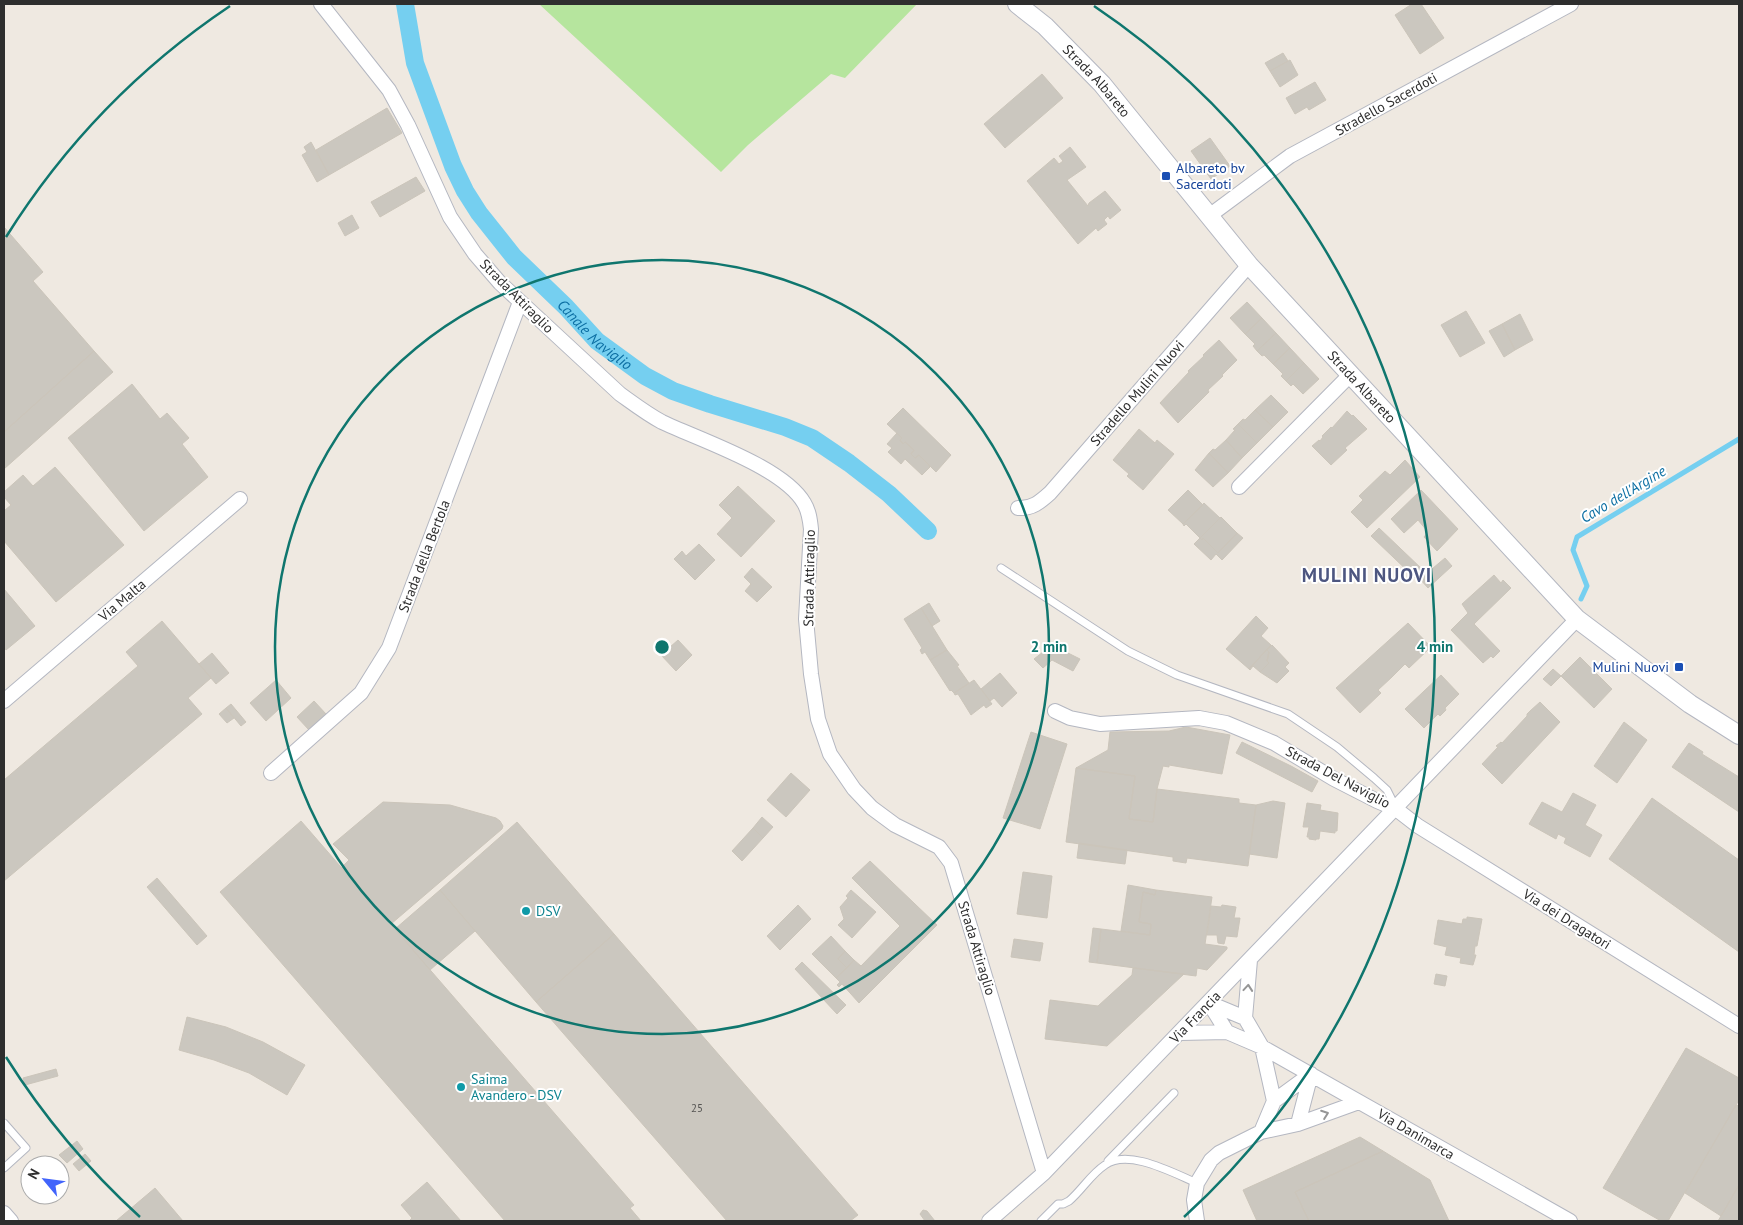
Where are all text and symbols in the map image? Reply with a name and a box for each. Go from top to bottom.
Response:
street label: Strada Albareto [1059,40,1134,121]
street label: Stradello Sacerdoti [1332,69,1440,139]
place label: Albareto bv Sacerdoti [1176,159,1245,193]
marker: Albareto bv Sacerdoti [1160,170,1172,182]
street label: Strada Attiraglio [476,255,558,337]
water label: Canale Naviglio [554,295,637,373]
street label: Stradello Mulini Nuovi [1086,336,1188,450]
street label: Strada Albareto [1324,347,1400,427]
water label: Cavo dell'Argine [1577,461,1669,527]
street label: Strada della Bertola [394,497,454,615]
street label: Strada Attiraglio [799,529,819,627]
district label: MULINI NUOVI [1302,563,1432,587]
street label: Via Malta [94,575,149,626]
text: 2 min [1031,637,1067,656]
text: 4 min [1417,637,1453,656]
centre of rings [653,638,671,656]
place label: Mulini Nuovi [1593,658,1669,676]
marker: Mulini Nuovi [1673,661,1685,673]
street label: Strada Del Naviglio [1283,742,1393,812]
street label: Via dei Dragatori [1519,884,1614,953]
street label: Strada Attiraglio [954,899,1000,997]
place label: DSV [536,902,561,920]
marker: DSV [520,905,532,917]
one-way arrow [1242,984,1253,992]
street label: Via Francia [1165,987,1224,1048]
place label: Saima Avandero - DSV [471,1070,562,1104]
marker: Saima Avandero - DSV [455,1081,467,1093]
house number: 25 [691,1101,703,1115]
street label: Via Danimarca [1373,1104,1458,1163]
one-way arrow [1320,1110,1328,1120]
north arrow [20,1155,70,1205]
text: N [24,1165,44,1182]

